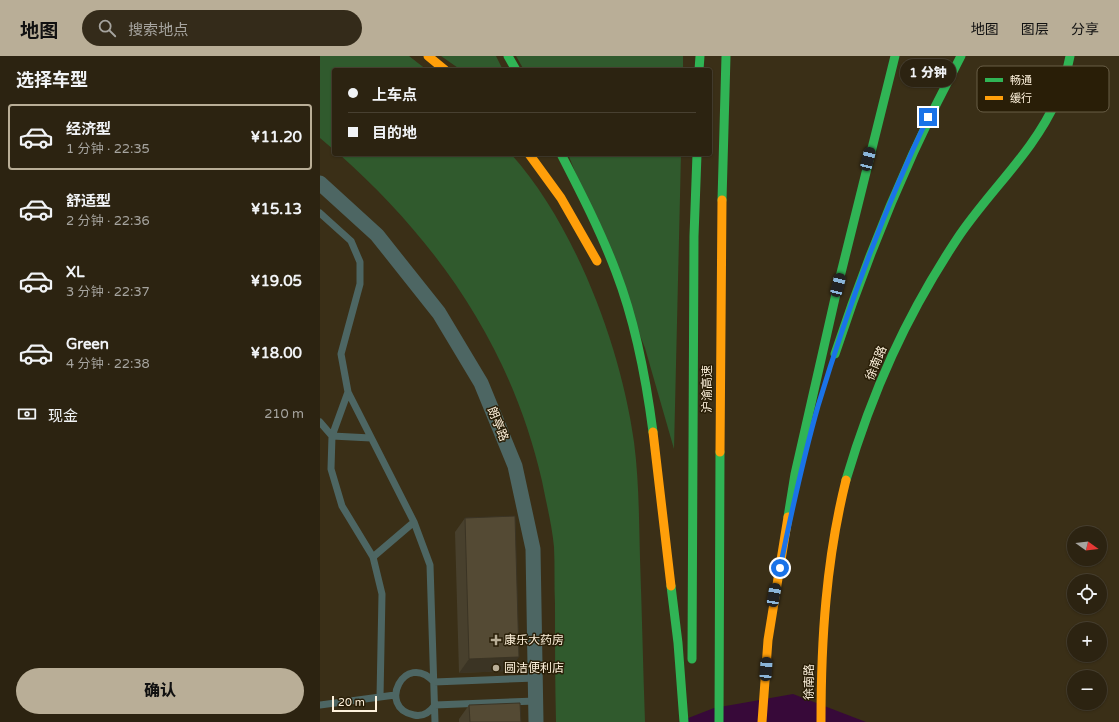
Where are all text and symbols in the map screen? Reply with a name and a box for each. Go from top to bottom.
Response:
search box [82,10,362,46]
icon: search [96,17,118,39]
text: 地图 [20,20,58,42]
text: 搜索地点 [128,21,188,39]
text: 地图 [971,21,999,38]
text: 图层 [1021,21,1049,38]
text: 分享 [1071,21,1099,38]
callout: 1 分钟 [900,59,956,87]
text: 1 分钟 [909,65,947,81]
legend [977,66,1109,112]
text: 选择车型 [16,69,88,91]
text: 畅通 [1010,74,1032,87]
text: 上车点 [372,86,417,104]
text: 缓行 [1010,92,1032,105]
route end [919,108,937,126]
icon: car [18,119,54,155]
text: 经济型 [66,120,111,138]
text: 目的地 [372,124,417,142]
text: ¥11.20 [251,128,302,146]
text: 1 分钟 · 22:35 [66,141,150,157]
car [859,146,877,172]
icon: car [18,191,54,227]
text: 舒适型 [66,192,111,210]
text: ¥15.13 [251,200,302,218]
text: 2 分钟 · 22:36 [66,213,150,229]
icon: car [18,263,54,299]
text: XL [66,263,85,281]
text: ¥19.05 [251,272,302,290]
car [829,272,847,298]
text: 3 分钟 · 22:37 [66,284,150,300]
icon: car [18,335,54,371]
text: Green [66,335,109,353]
text: ¥18.00 [251,344,302,362]
street label: 徐南路 [863,344,889,382]
text: 4 分钟 · 22:38 [66,356,150,372]
street label: 沪渝高速 [700,365,714,413]
icon: cash [16,403,38,425]
street label: 朗亭路 [485,405,511,443]
text: 210 m [264,406,304,422]
text: 现金 [48,407,78,425]
north arrow [1067,526,1107,566]
map controls [1067,526,1107,710]
route start [771,559,789,577]
button: locate [1067,574,1107,614]
car [766,582,782,608]
button: + [1067,622,1107,662]
place label: 康乐大药房 [504,633,564,647]
marker: 康乐大药房 [491,635,501,645]
car [759,657,773,681]
place label: 圆洁便利店 [504,661,564,675]
marker: 圆洁便利店 [491,663,501,673]
street label: 徐南路 [802,664,816,700]
button: 确认 [16,668,304,714]
button: − [1067,670,1107,710]
scale bar [332,694,377,713]
text: 20 m [338,696,365,709]

